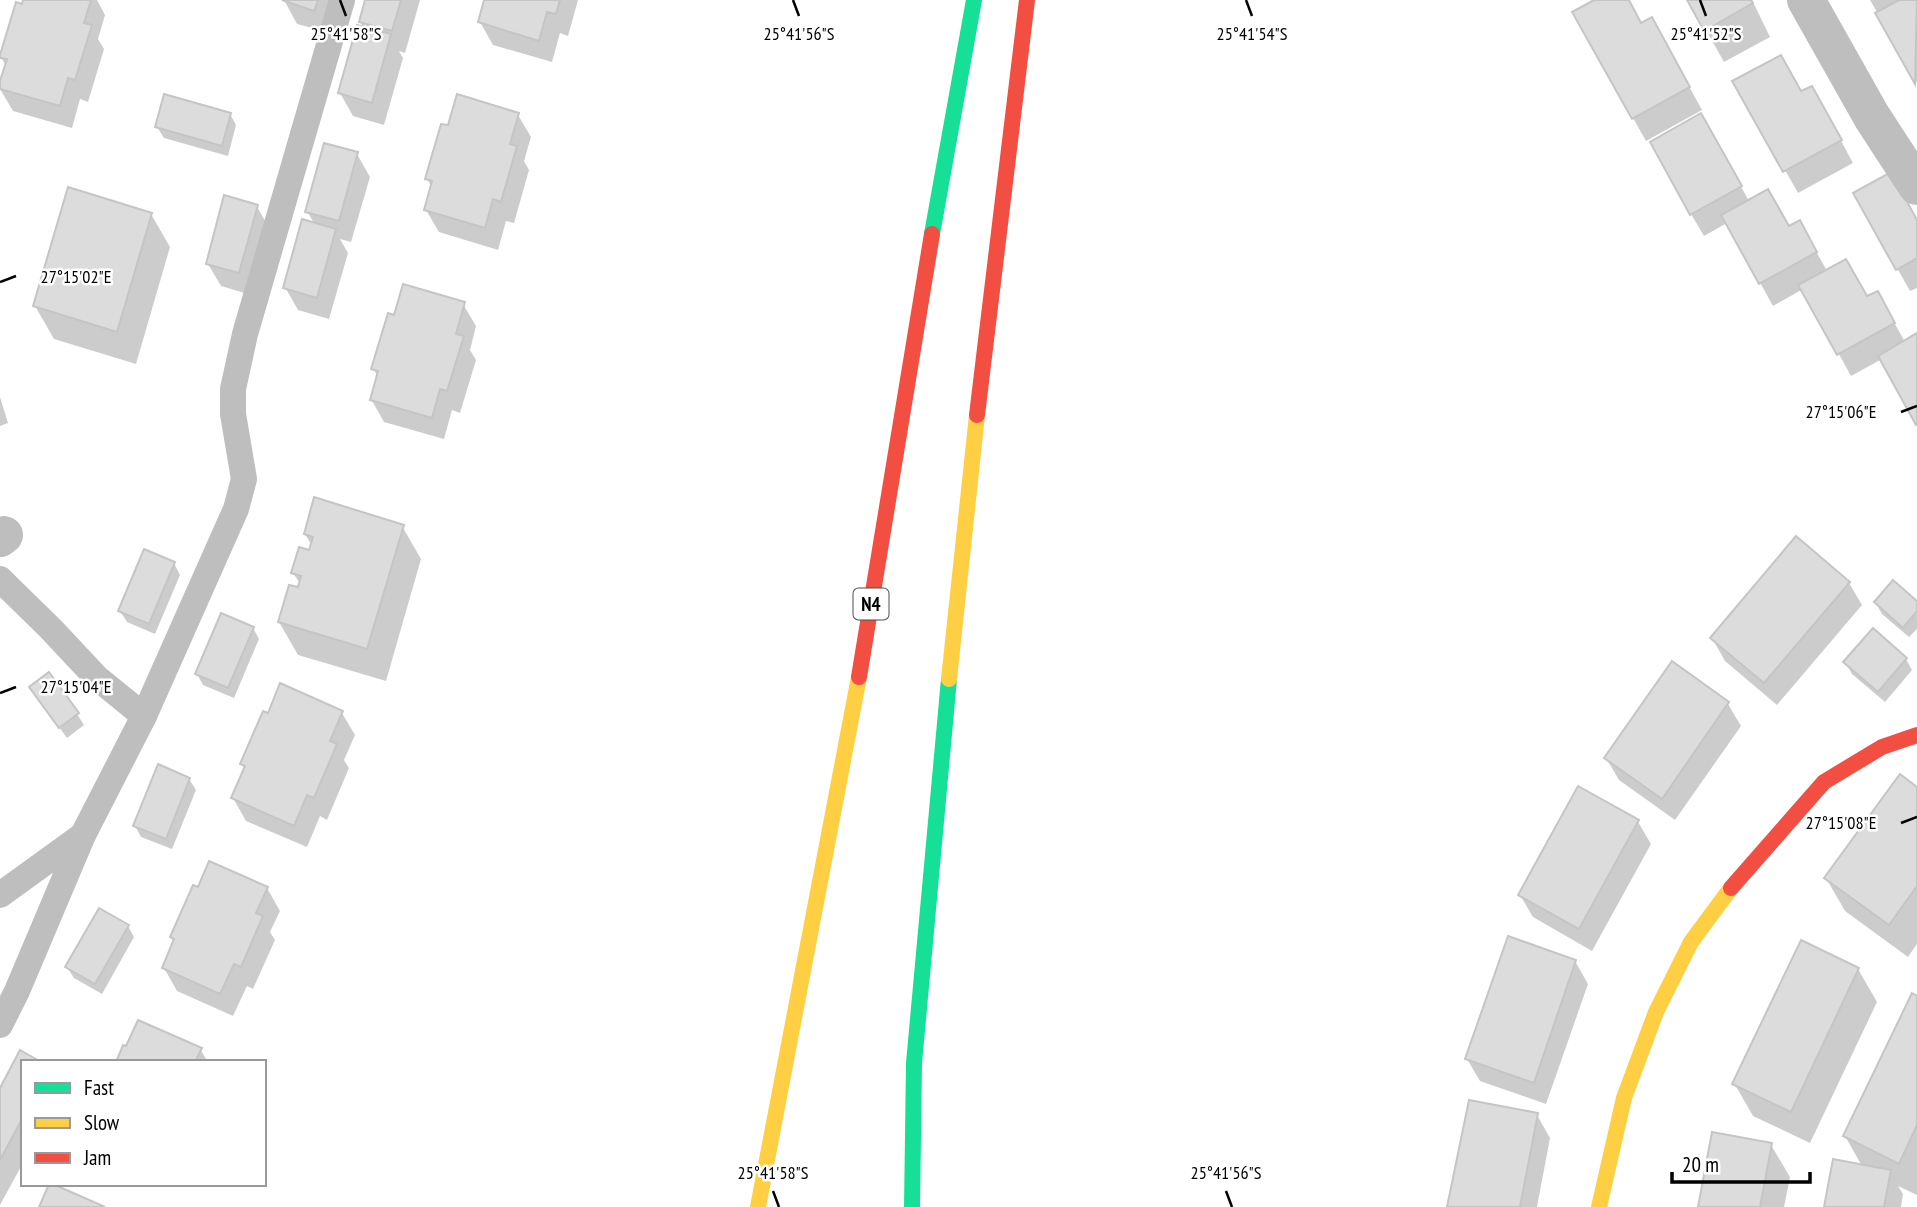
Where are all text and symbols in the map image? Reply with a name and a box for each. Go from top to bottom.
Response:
text: 25°41'58"S [311,22,382,45]
text: 25°41'56"S [764,22,835,45]
text: 25°41'54"S [1217,22,1288,45]
text: 25°41'52"S [1671,22,1742,45]
text: 27°15'02"E [41,265,111,288]
text: 27°15'06"E [1806,400,1876,423]
road number: N4 [854,589,888,620]
text: 27°15'04"E [41,675,111,698]
text: 27°15'08"E [1806,811,1876,834]
legend [21,1060,266,1186]
text: Fast [84,1074,114,1101]
text: Slow [84,1109,120,1136]
scale bar [1672,1140,1810,1184]
text: Jam [83,1144,111,1171]
text: 20 m [1682,1151,1719,1178]
text: 25°41'58"S [738,1161,809,1184]
text: 25°41'56"S [1191,1161,1262,1184]

